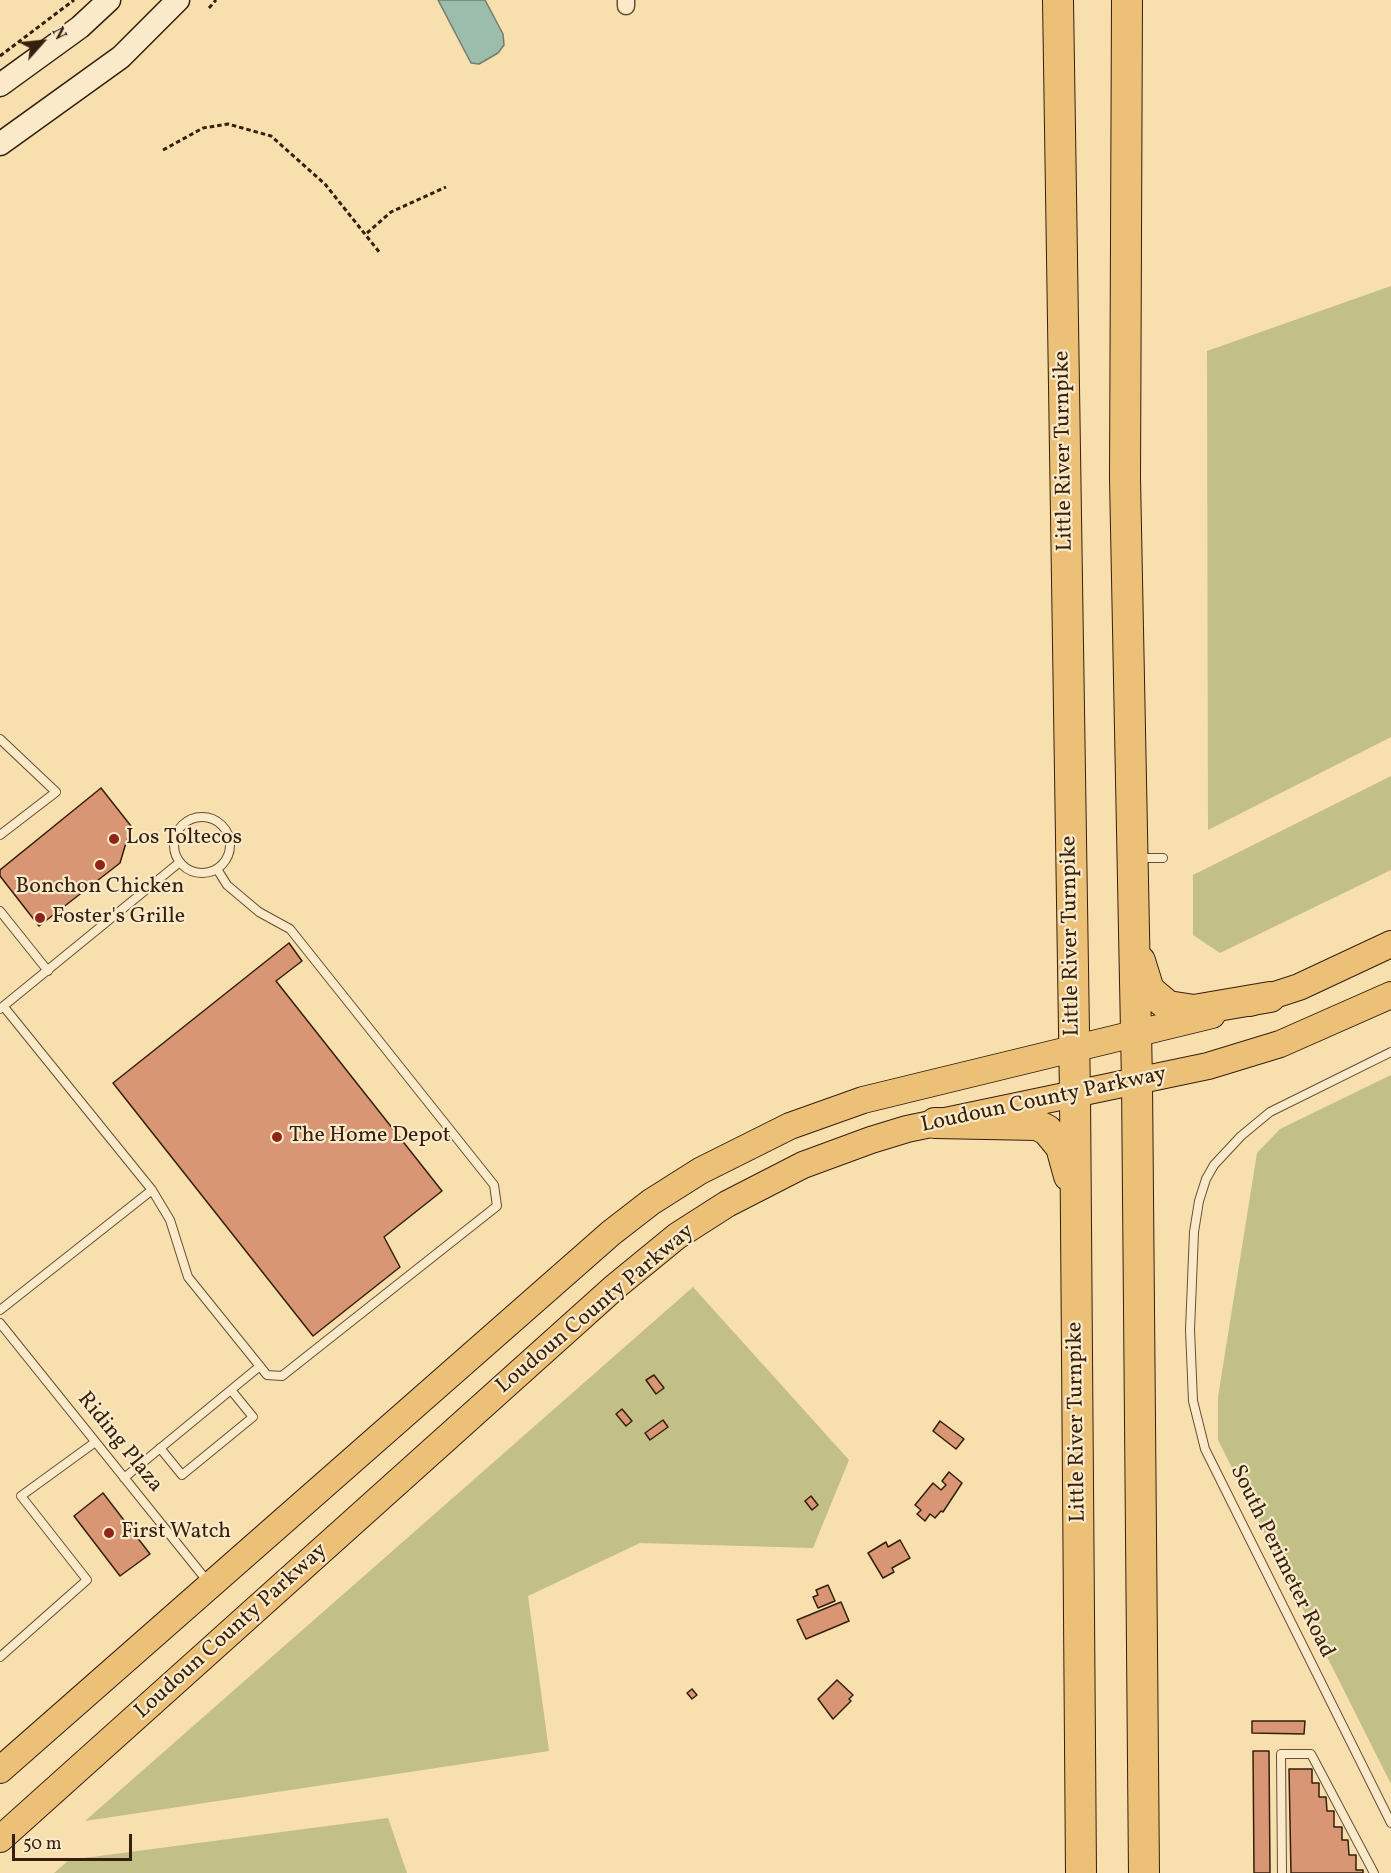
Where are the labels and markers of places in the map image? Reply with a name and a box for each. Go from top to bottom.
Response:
place label: Los Toltecos [126,826,242,852]
marker: Los Toltecos [107,832,121,846]
marker: Bonchon Chicken [93,858,107,872]
place label: Bonchon Chicken [16,875,184,901]
place label: Foster's Grille [52,905,185,931]
marker: Foster's Grille [33,911,47,925]
place label: The Home Depot [289,1124,450,1150]
marker: The Home Depot [270,1130,284,1144]
place label: First Watch [121,1520,231,1546]
marker: First Watch [102,1526,116,1540]

